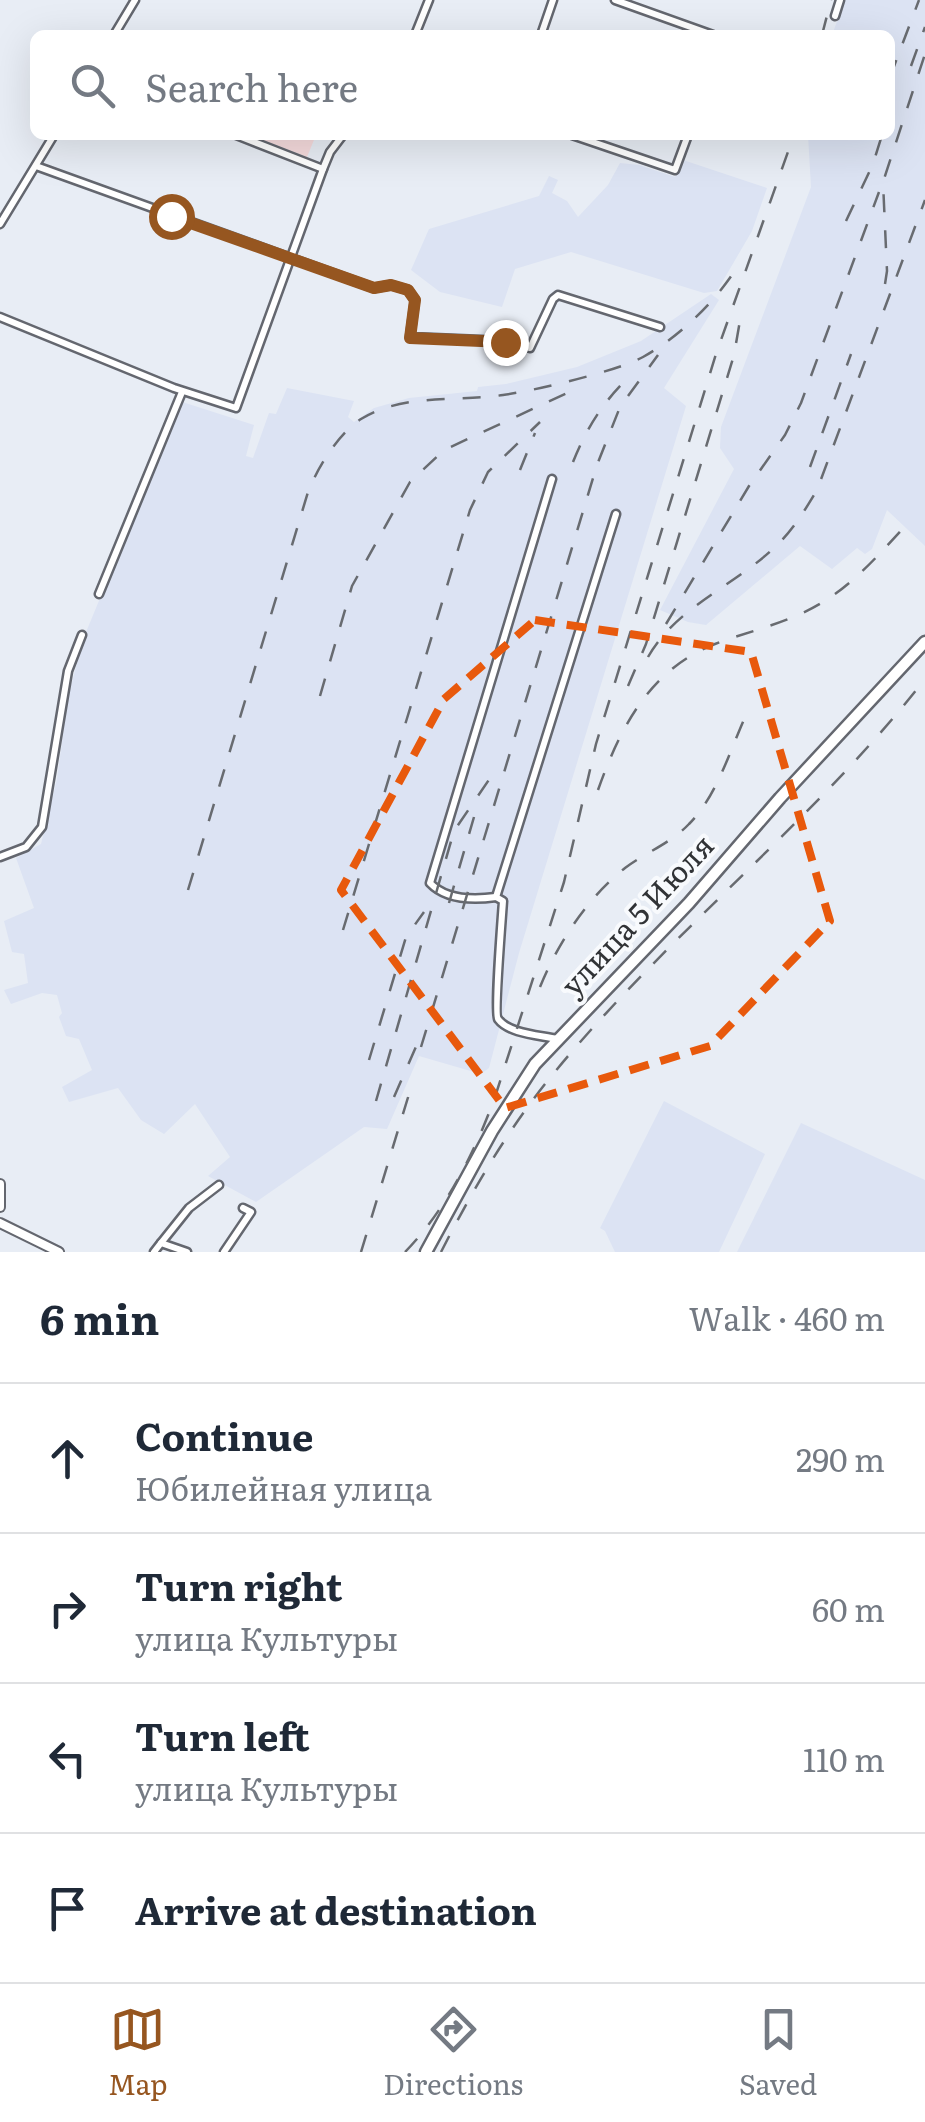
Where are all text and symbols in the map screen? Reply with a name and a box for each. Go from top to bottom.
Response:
search box [30,30,895,140]
text: Search here [145,57,358,114]
icon: search [65,58,120,113]
route start [149,194,195,240]
route end [483,320,529,366]
street label: улица 5 Июля [549,823,723,1005]
text: 6 min [40,1286,159,1348]
text: Walk · 460 m [689,1293,885,1341]
text: Continue [135,1406,313,1463]
icon: ahead [40,1431,95,1486]
text: 290 m [796,1434,885,1482]
text: Юбилейная улица [135,1463,432,1511]
text: Turn right [135,1556,342,1613]
icon: right [40,1581,95,1636]
text: 60 m [812,1584,885,1632]
text: улица Культуры [135,1613,398,1661]
text: Turn left [135,1706,310,1763]
icon: left [40,1731,95,1786]
text: 110 m [803,1734,885,1782]
text: улица Культуры [135,1763,398,1811]
text: Arrive at destination [135,1880,537,1937]
icon: arrive [40,1881,95,1936]
tab: Map [108,2002,168,2104]
tab: Directions [383,2002,523,2104]
tab: Saved [739,2002,817,2104]

